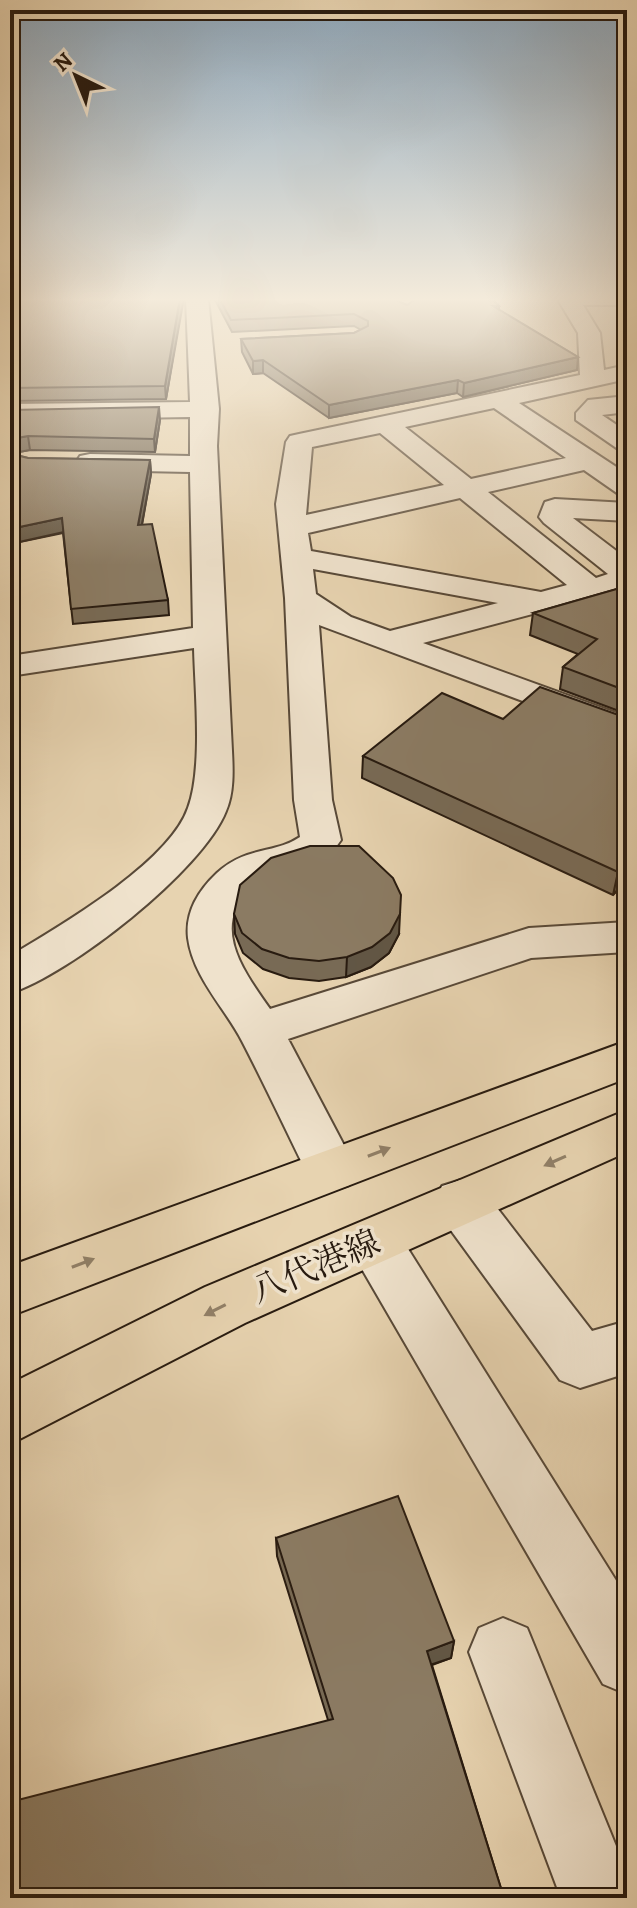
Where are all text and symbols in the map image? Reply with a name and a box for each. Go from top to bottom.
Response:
north arrow [36,36,116,116]
text: N [47,46,79,79]
one-way arrow [367,1145,391,1158]
one-way arrow [544,1154,567,1167]
street label: 八代港線 [243,1218,387,1315]
one-way arrow [71,1256,95,1269]
one-way arrow [203,1303,226,1317]

